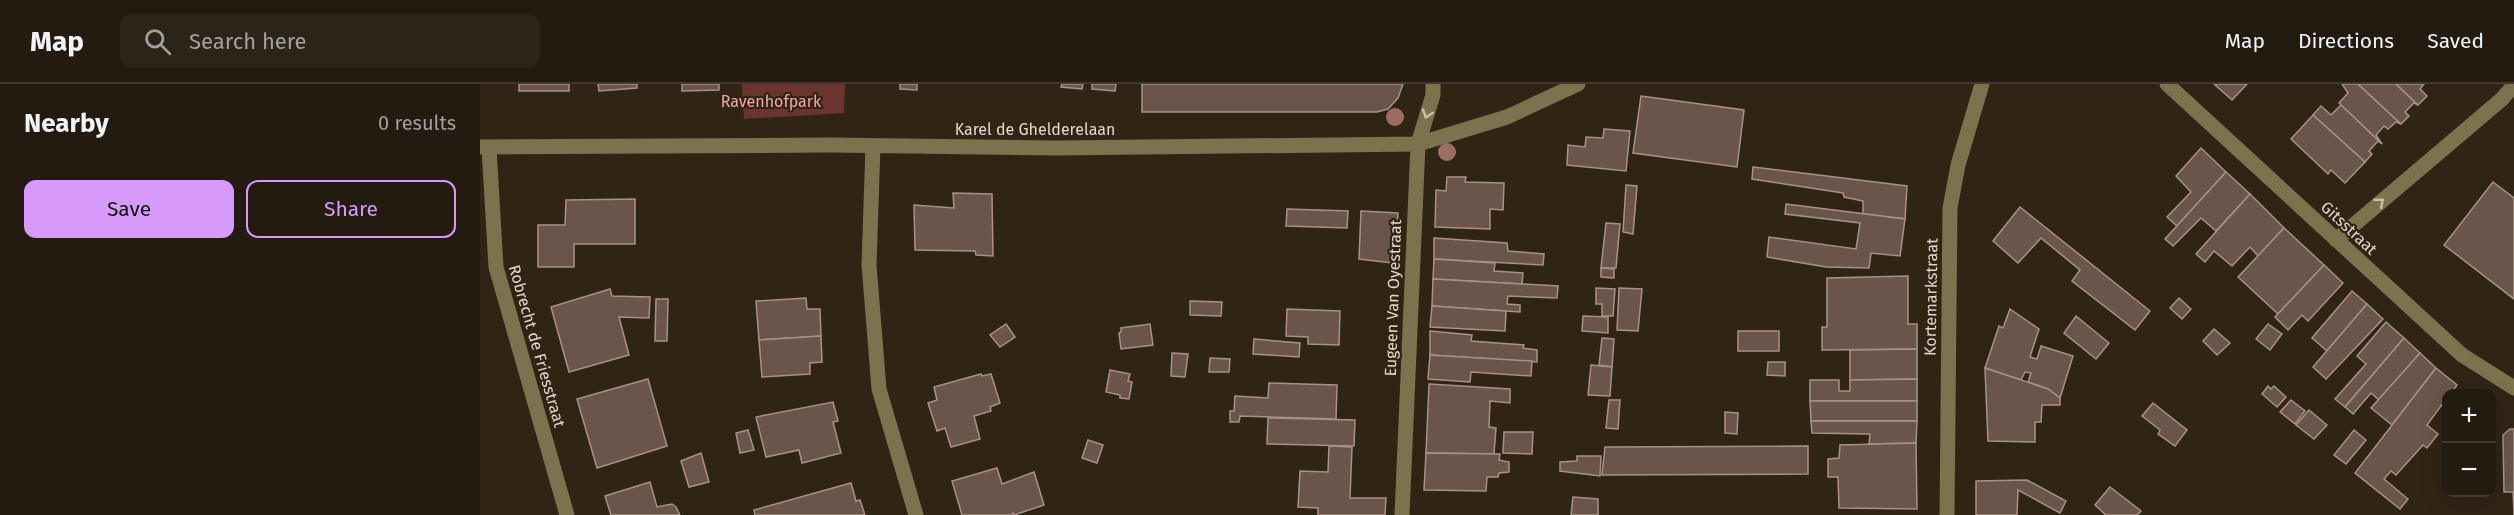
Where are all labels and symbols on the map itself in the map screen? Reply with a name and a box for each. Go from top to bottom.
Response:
park label: Ravenhofpark [721,92,822,111]
one-way arrow [1422,108,1434,119]
street label: Karel de Ghelderelaan [955,120,1115,139]
street label: Gitsstraat [2317,197,2381,259]
one-way arrow [2373,199,2384,210]
street label: Eugeen Van Oyestraat [1381,219,1405,377]
street label: Kortemarkstraat [1920,238,1942,356]
street label: Robrecht de Friesstraat [505,263,569,430]

